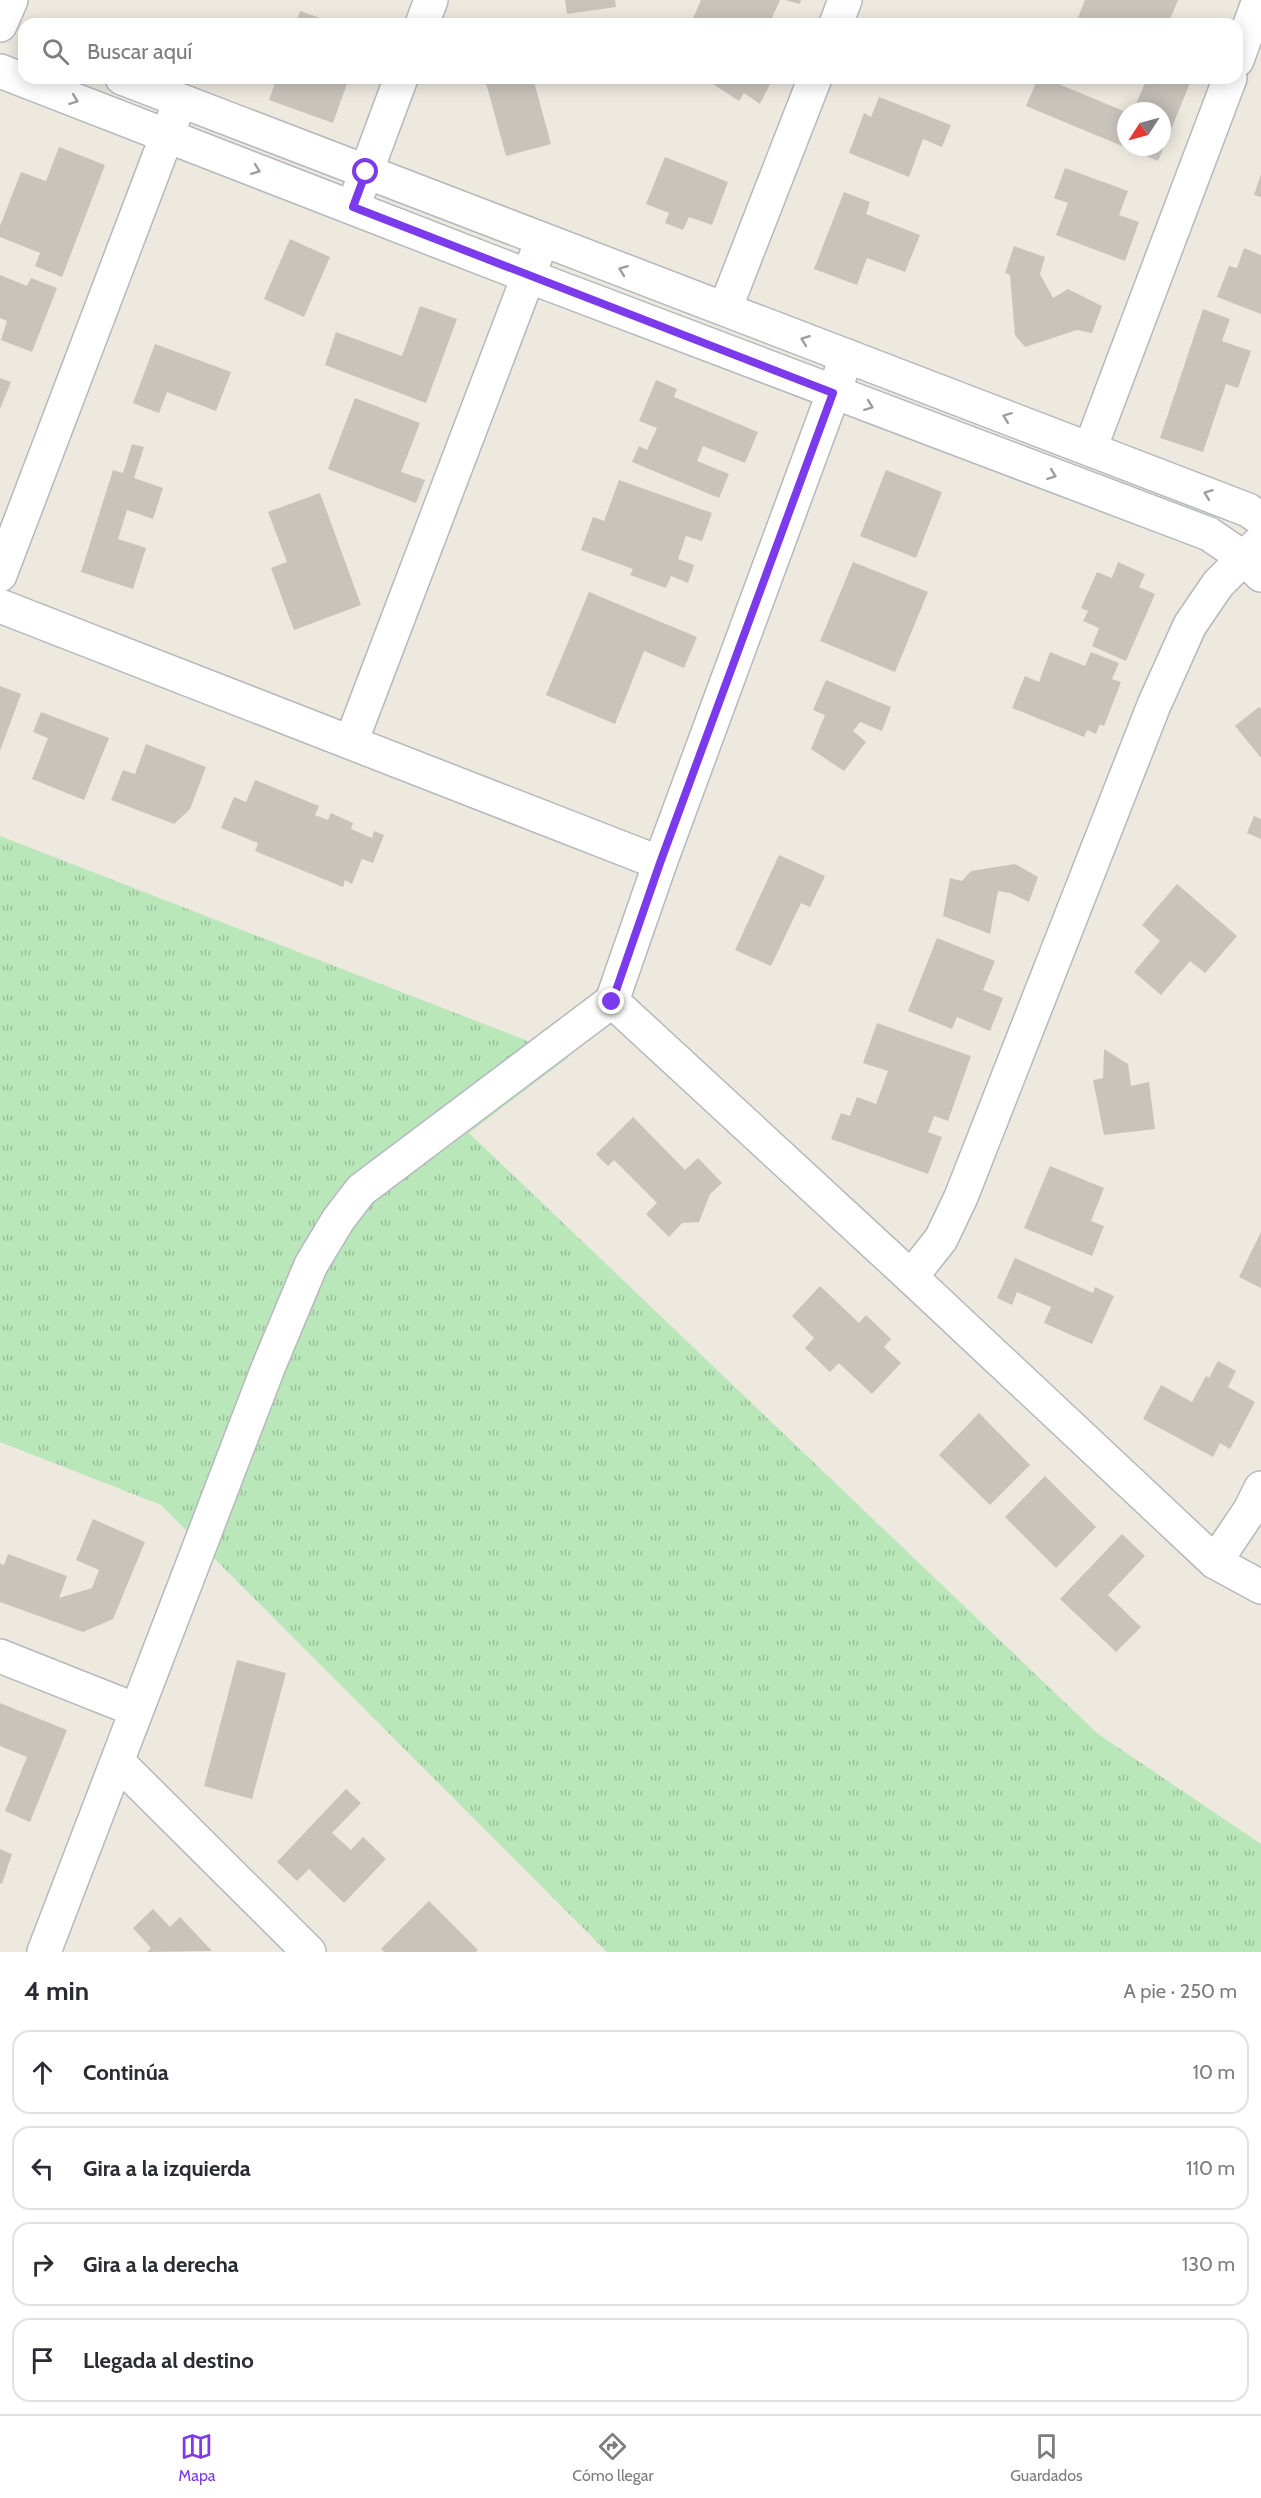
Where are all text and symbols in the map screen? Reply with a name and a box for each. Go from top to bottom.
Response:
search box [18,18,1243,84]
icon: search [39,35,72,68]
text: Buscar aquí [87,38,192,65]
one-way arrow [68,93,79,105]
north arrow [1117,102,1171,156]
route start [352,158,378,184]
one-way arrow [250,163,261,175]
one-way arrow [618,265,629,278]
one-way arrow [800,334,811,347]
one-way arrow [863,399,874,411]
one-way arrow [1002,412,1013,424]
one-way arrow [1046,467,1057,480]
one-way arrow [1204,489,1214,502]
route end [598,988,624,1014]
text: 4 min [24,1975,89,2007]
text: A pie · 250 m [1124,1979,1237,2003]
icon: ahead [26,2056,59,2089]
text: Continúa [83,2059,169,2086]
text: 10 m [1192,2060,1235,2084]
icon: left [26,2152,59,2185]
text: Gira a la izquierda [83,2155,251,2182]
text: 110 m [1186,2156,1235,2180]
icon: right [26,2248,59,2281]
text: Gira a la derecha [83,2251,239,2278]
text: 130 m [1182,2252,1235,2276]
icon: arrive [26,2344,59,2377]
text: Llegada al destino [83,2347,254,2374]
tab: Mapa [178,2430,216,2485]
tab: Cómo llegar [572,2430,653,2485]
tab: Guardados [1010,2430,1083,2485]

